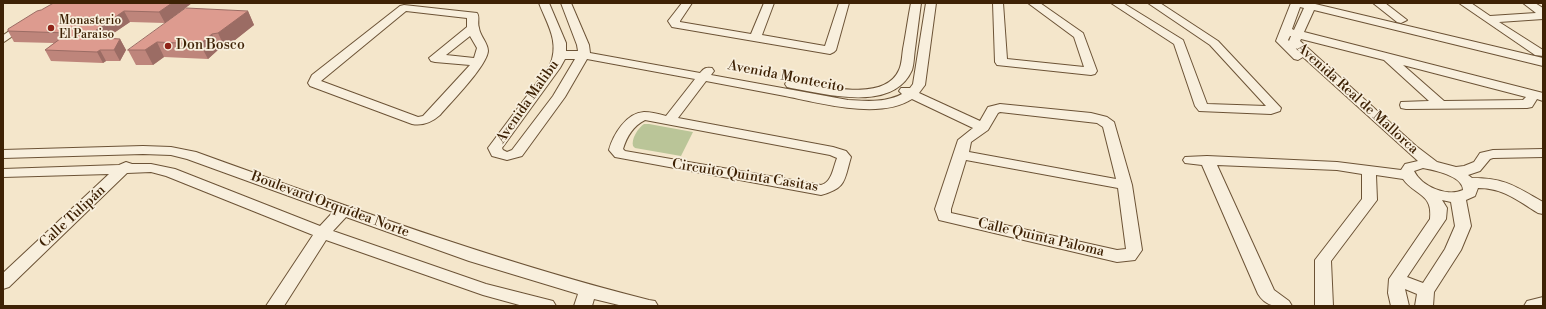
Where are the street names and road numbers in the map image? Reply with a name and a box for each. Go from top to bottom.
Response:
street label: Avenida Real de Mallorca [1293,40,1421,158]
street label: Avenida Malibu [493,57,563,147]
street label: Avenida Montecito [726,57,846,97]
street label: Circuito Quinta Casitas [671,156,819,196]
street label: Boulevard Orquídea Norte [249,169,411,241]
street label: Calle Tulipán [37,182,109,252]
street label: Calle Quinta Paloma [976,215,1106,261]

